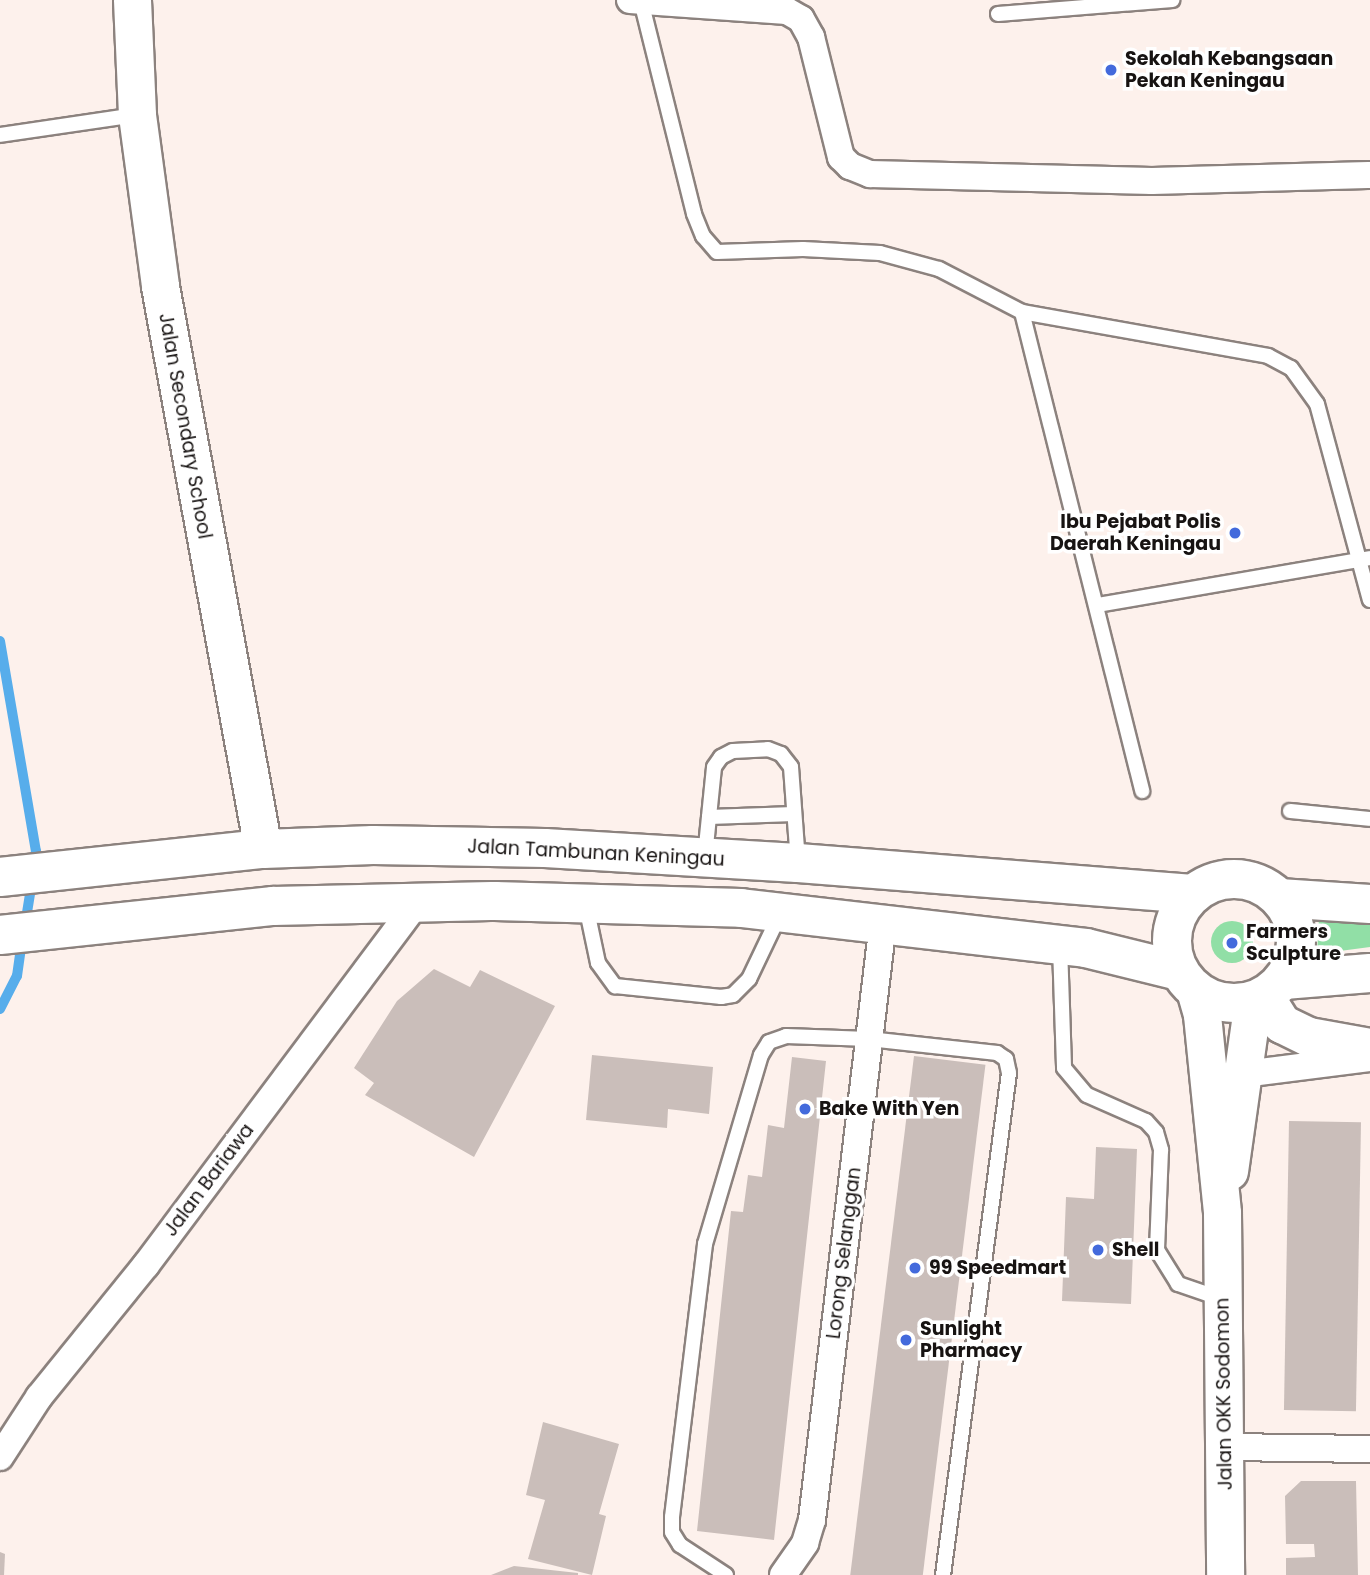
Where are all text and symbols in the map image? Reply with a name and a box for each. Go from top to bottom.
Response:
place label: Sekolah Kebangsaan Pekan Keningau [1125,48,1333,92]
marker: Sekolah Kebangsaan Pekan Keningau [1103,62,1119,78]
street label: Jalan Secondary School [154,311,216,541]
place label: Ibu Pejabat Polis Daerah Keningau [1050,511,1221,555]
marker: Ibu Pejabat Polis Daerah Keningau [1227,525,1243,541]
street label: Jalan Tambunan Keningau [467,835,725,871]
place label: Farmers Sculpture [1246,921,1341,965]
marker: Farmers Sculpture [1224,935,1240,951]
place label: Bake With Yen [819,1098,959,1120]
marker: Bake With Yen [797,1101,813,1117]
street label: Jalan Bariawa [159,1119,259,1241]
street label: Lorong Selanggan [822,1166,866,1340]
place label: Shell [1112,1239,1159,1261]
marker: Shell [1090,1242,1106,1258]
place label: 99 Speedmart [929,1257,1066,1279]
marker: 99 Speedmart [907,1260,923,1276]
street label: Jalan OKK Sodomon [1211,1297,1237,1491]
place label: Sunlight Pharmacy [920,1318,1022,1362]
marker: Sunlight Pharmacy [898,1332,914,1348]

